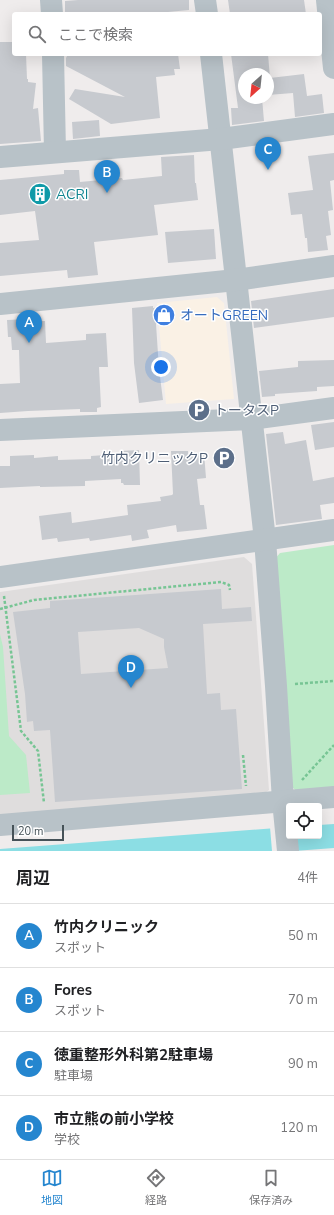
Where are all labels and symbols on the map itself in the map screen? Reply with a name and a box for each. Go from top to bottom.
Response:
north arrow [238,68,274,104]
pin: C [255,137,281,170]
pin: B [94,160,120,193]
building icon: ACRI [27,181,53,207]
place label: ACRI [56,185,88,204]
shop icon: オートGREEN [151,302,177,328]
place label: オートGREEN [180,306,268,325]
pin: A [16,310,42,343]
your location [151,357,171,377]
parking icon: トータスP [186,397,212,423]
place label: トータスP [214,401,279,420]
parking icon: 竹内クリニックP [211,445,237,471]
place label: 竹内クリニックP [101,449,208,468]
pin: D [118,655,144,688]
scale bar [12,823,64,842]

